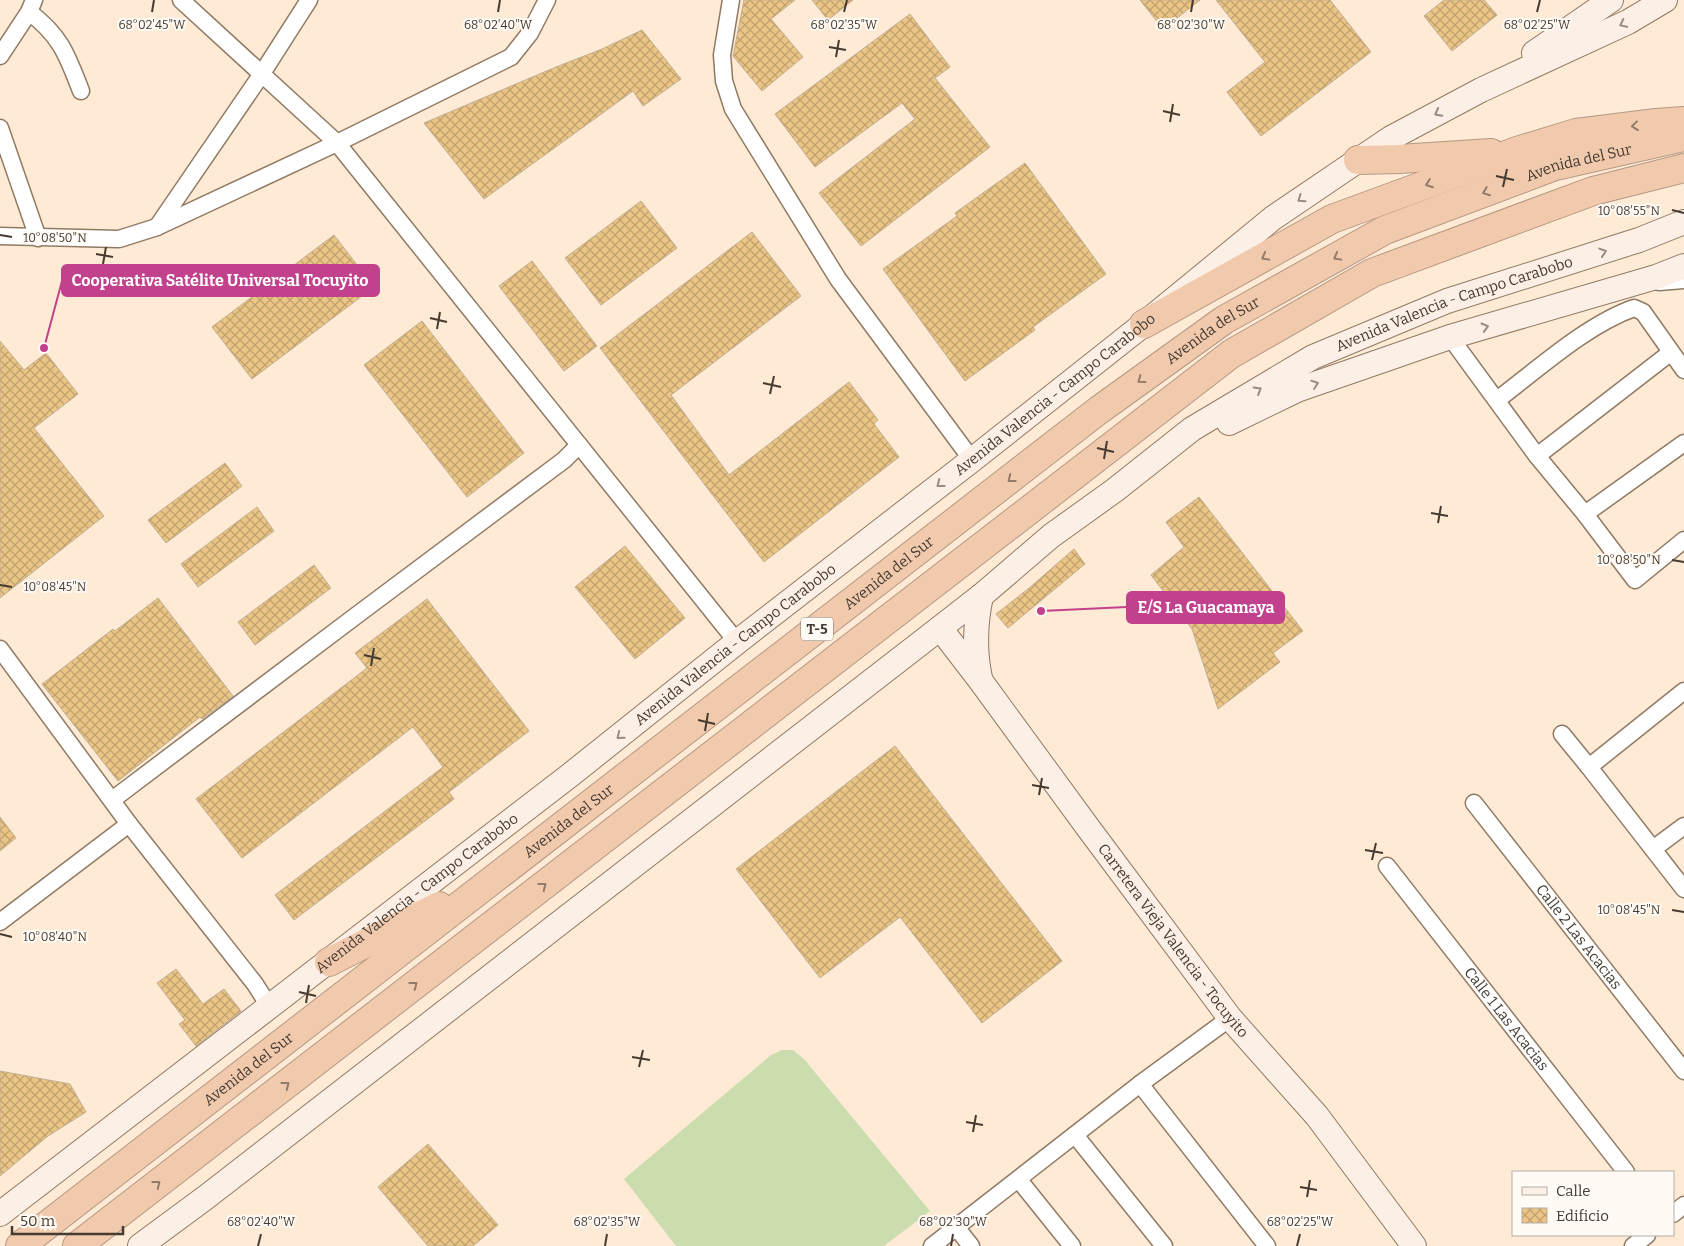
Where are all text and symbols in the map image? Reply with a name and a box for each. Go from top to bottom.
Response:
text: 68°02'45"W [119,18,186,32]
text: 68°02'40"W [464,18,533,32]
text: 68°02'35"W [811,18,878,32]
text: 68°02'30"W [1157,18,1226,32]
text: 68°02'25"W [1504,18,1571,32]
one-way arrow [1619,18,1628,28]
one-way arrow [1434,107,1443,117]
one-way arrow [1631,120,1639,131]
street label: Avenida del Sur [1523,140,1634,185]
one-way arrow [1426,178,1434,188]
one-way arrow [1482,186,1490,196]
one-way arrow [1297,193,1307,202]
text: 10°08'55"N [1598,204,1661,218]
text: 10°08'50"N [23,231,87,245]
one-way arrow [1598,248,1607,258]
one-way arrow [1262,250,1271,260]
one-way arrow [1333,251,1342,261]
street label: Avenida Valencia - Campo Carabobo [1333,253,1575,355]
callout: Cooperativa Satélite Universal Tocuyito [62,265,379,296]
text: Cooperativa Satélite Universal Tocuyito [72,271,368,290]
street label: Avenida del Sur [1162,293,1263,368]
street label: Avenida Valencia - Campo Carabobo [951,309,1159,479]
one-way arrow [1481,322,1489,332]
one-way arrow [1137,374,1146,384]
one-way arrow [1310,380,1319,390]
one-way arrow [1253,386,1262,396]
one-way arrow [1008,473,1017,481]
one-way arrow [937,479,946,487]
street label: Avenida del Sur [840,532,938,613]
text: 10°08'50"N [1597,553,1661,567]
street label: Avenida Valencia - Campo Carabobo [631,560,839,729]
text: 10°08'45"N [24,580,87,594]
callout: E/S La Guacamaya [1127,592,1284,623]
text: E/S La Guacamaya [1137,598,1275,617]
road number: T-5 [801,618,833,640]
one-way arrow [616,730,625,739]
street label: Avenida del Sur [520,780,617,861]
street label: Avenida Valencia - Campo Carabobo [312,809,522,977]
street label: Carretera Vieja Valencia - Tocuyito [1094,840,1252,1041]
street label: Calle 2 Las Acacias [1532,881,1626,993]
one-way arrow [537,883,547,892]
text: 10°08'45"N [1598,903,1661,917]
text: 10°08'40"N [23,930,87,944]
street label: Calle 1 Las Acacias [1460,964,1552,1074]
one-way arrow [408,983,417,991]
street label: Avenida del Sur [200,1028,297,1109]
one-way arrow [280,1081,289,1090]
legend [1512,1171,1674,1236]
one-way arrow [151,1181,161,1190]
text: Calle [1556,1182,1590,1200]
scale bar [12,1204,124,1236]
text: Edificio [1556,1207,1609,1225]
text: 50 m [20,1212,56,1230]
text: 68°02'40"W [227,1215,296,1229]
text: 68°02'35"W [574,1215,641,1229]
text: 68°02'30"W [919,1215,988,1229]
text: 68°02'25"W [1267,1215,1334,1229]

